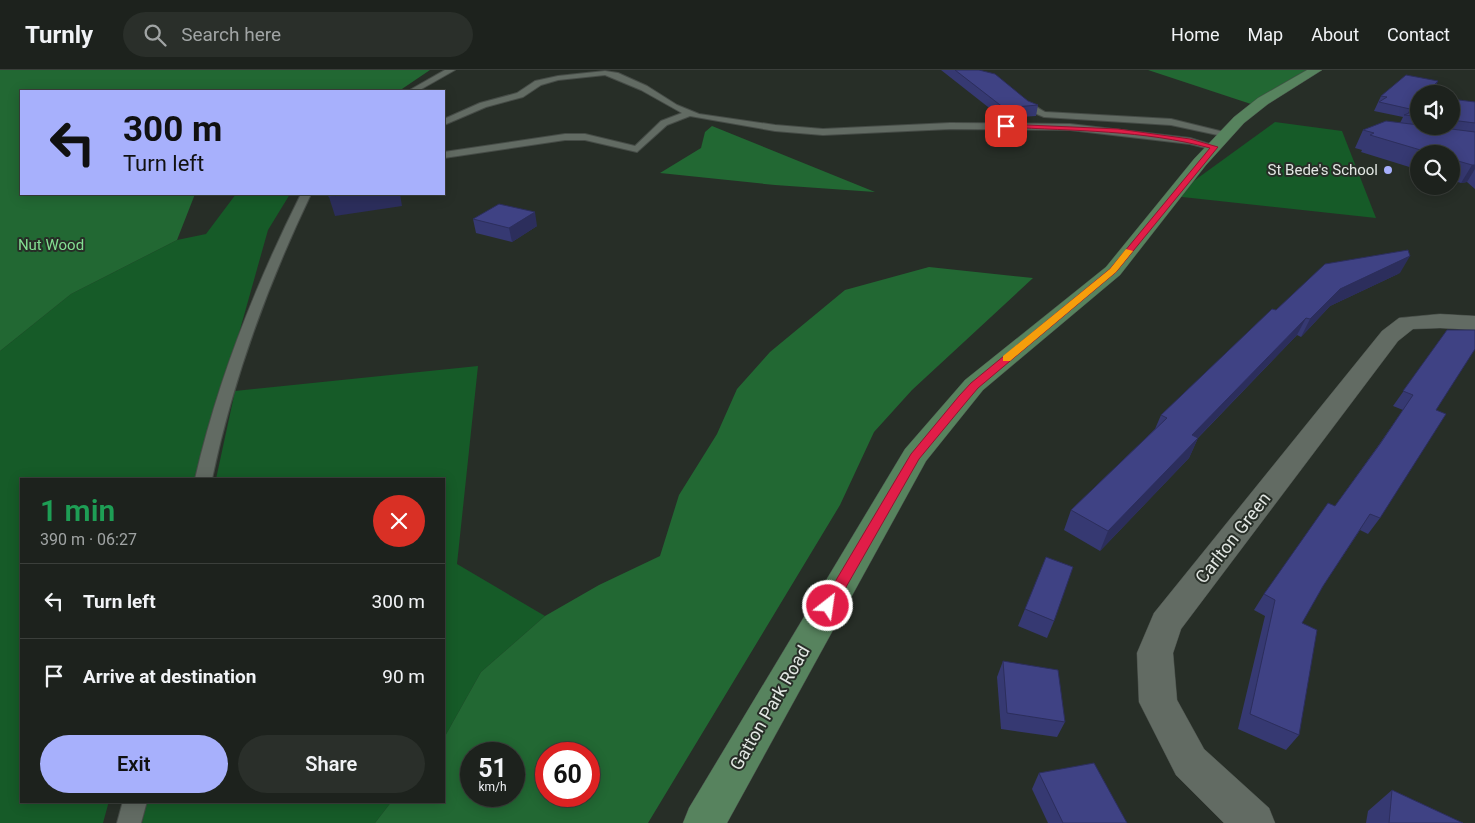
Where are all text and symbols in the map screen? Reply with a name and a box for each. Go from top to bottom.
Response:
search box [123,12,473,57]
text: Turnly [25,21,93,49]
icon: search [141,21,169,49]
text: Search here [181,23,281,46]
text: Home [1171,24,1220,45]
text: Map [1248,24,1283,45]
text: About [1311,24,1359,45]
text: Contact [1387,24,1450,45]
map controls [1410,85,1460,195]
button: sound [1410,85,1460,135]
pin [985,105,1027,147]
text: 300 m [123,109,222,150]
icon: left [40,110,105,175]
icon: arrive [992,112,1020,140]
button: search [1410,145,1460,195]
text: Turn left [123,151,204,176]
place label: St Bede's School [1268,161,1378,179]
marker: St Bede's School [1382,164,1394,176]
park label: Nut Wood [18,236,84,254]
street label: Carlton Green [1191,488,1275,587]
text: 1 min [40,493,115,528]
button: close [373,495,425,547]
text: 390 m · 06:27 [40,530,137,549]
position arrow [801,579,853,631]
icon: left [40,587,68,615]
text: Turn left [83,590,156,613]
text: 300 m [372,590,425,613]
street label: Gatton Park Road [725,642,814,774]
icon: arrive [40,662,68,690]
text: Arrive at destination [83,665,256,688]
text: 90 m [382,665,425,688]
button: Exit [40,735,228,793]
button: Share [238,735,425,793]
speed limit sign: 60 [535,742,600,807]
text: 51 [478,754,507,783]
text: km/h [478,780,507,794]

